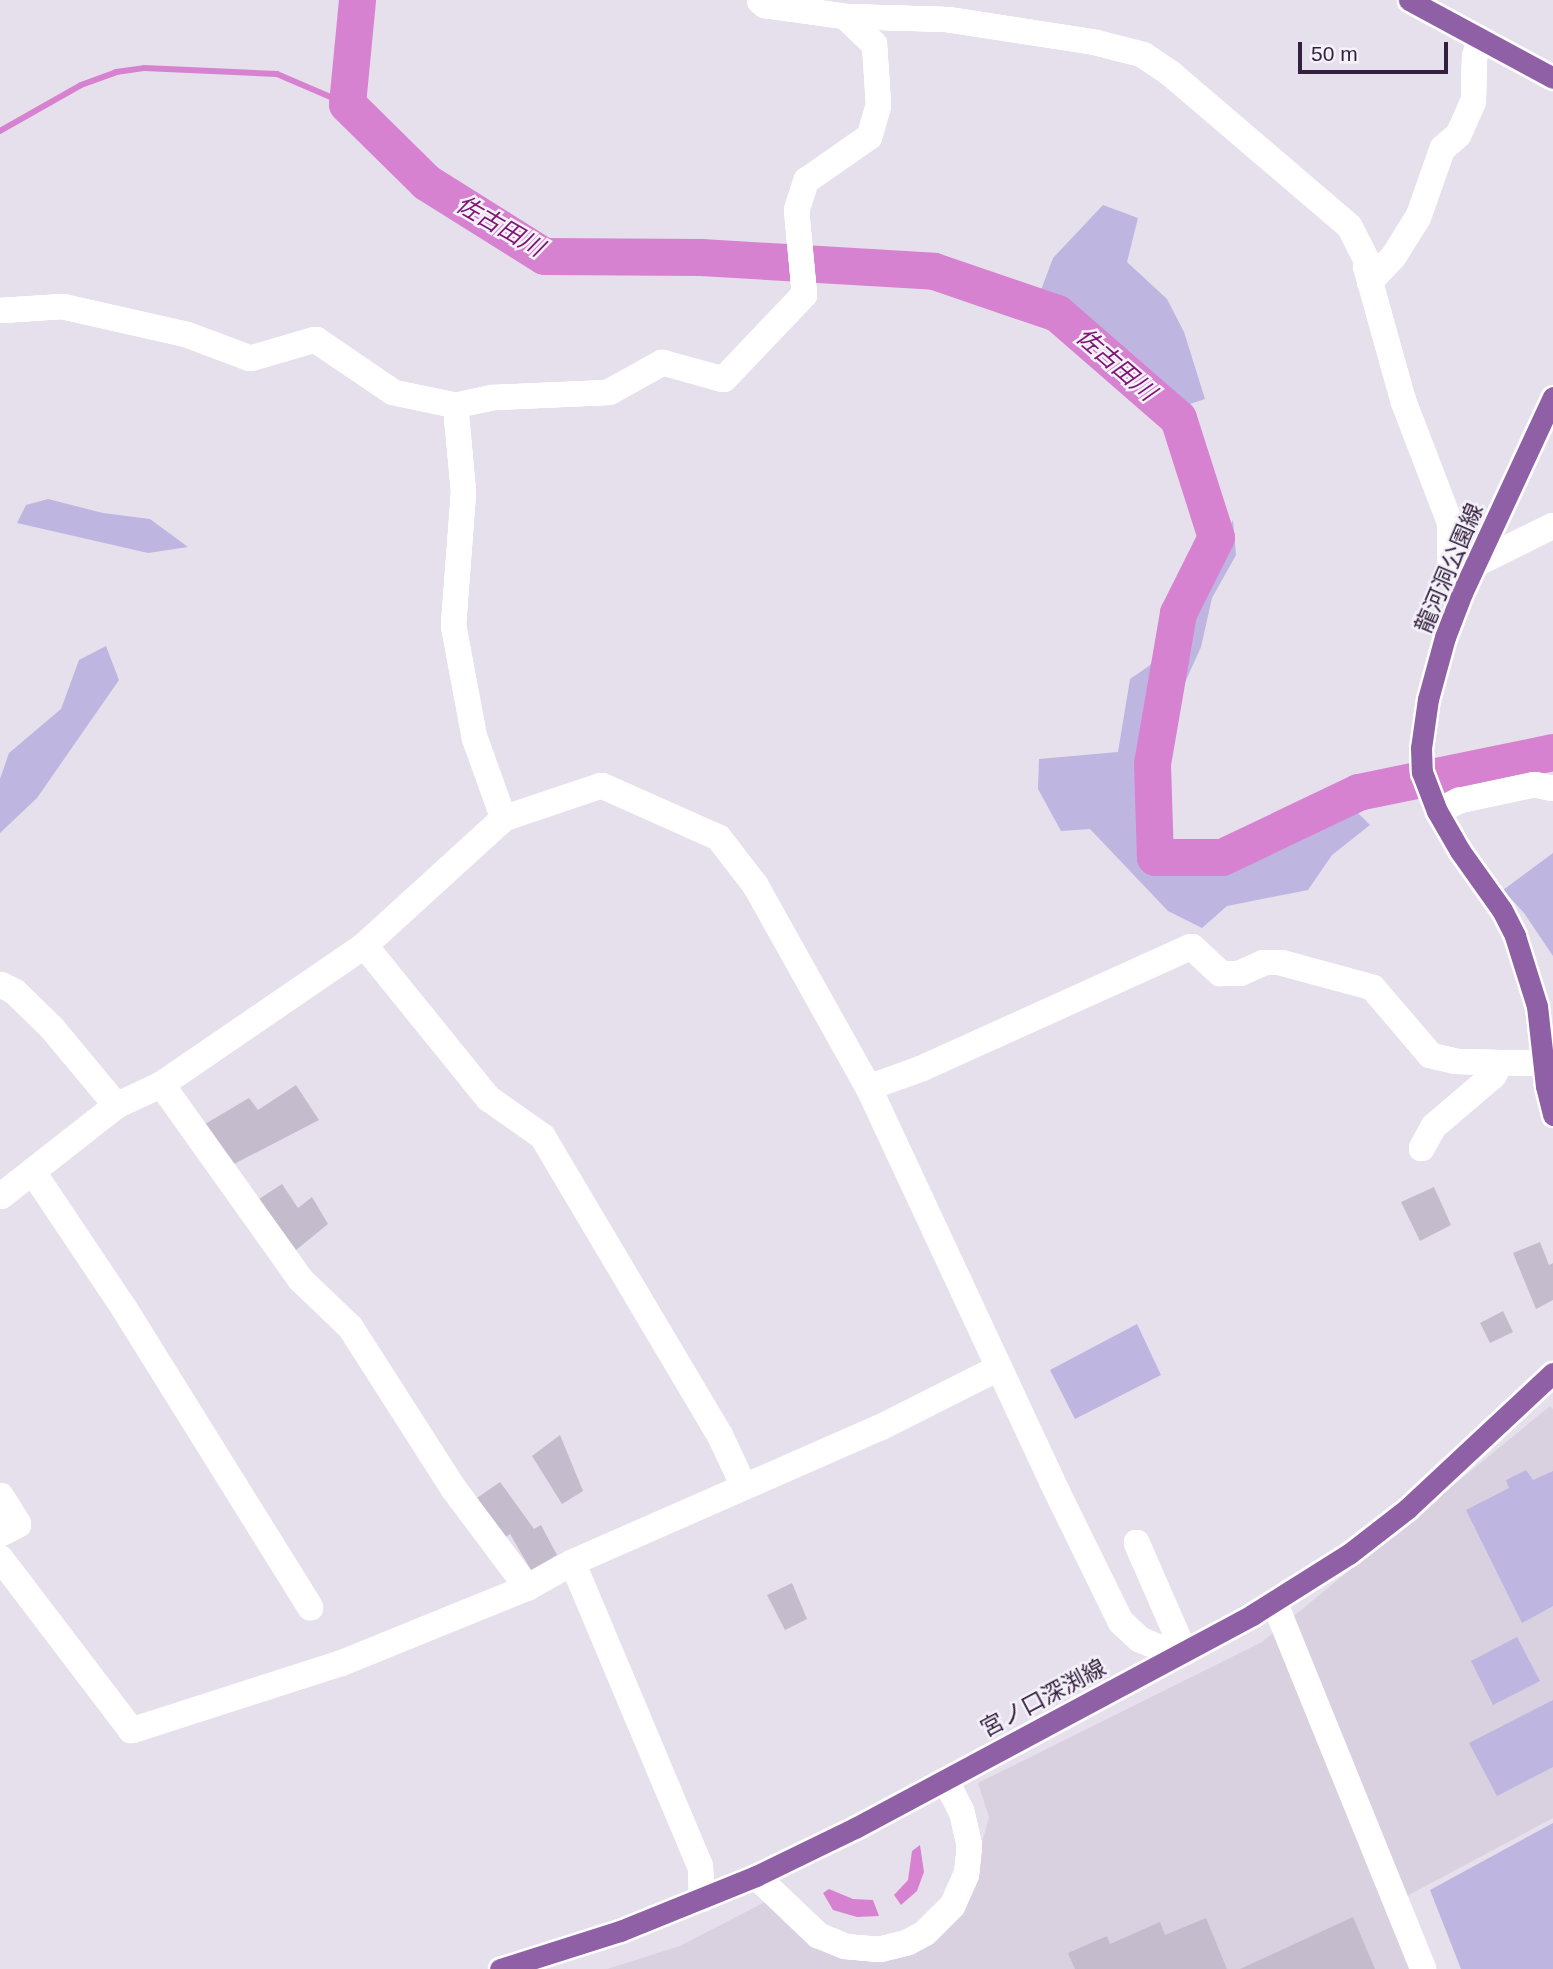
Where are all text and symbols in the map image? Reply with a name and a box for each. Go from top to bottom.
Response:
scale bar [1301,28,1452,72]
text: 50 m [1311,42,1358,65]
water label: 佐古田川 [451,190,549,262]
water label: 佐古田川 [1070,322,1162,406]
street label: 龍河洞公園線 [1409,499,1489,637]
street label: 宮ノ口深渕線 [976,1653,1110,1743]

